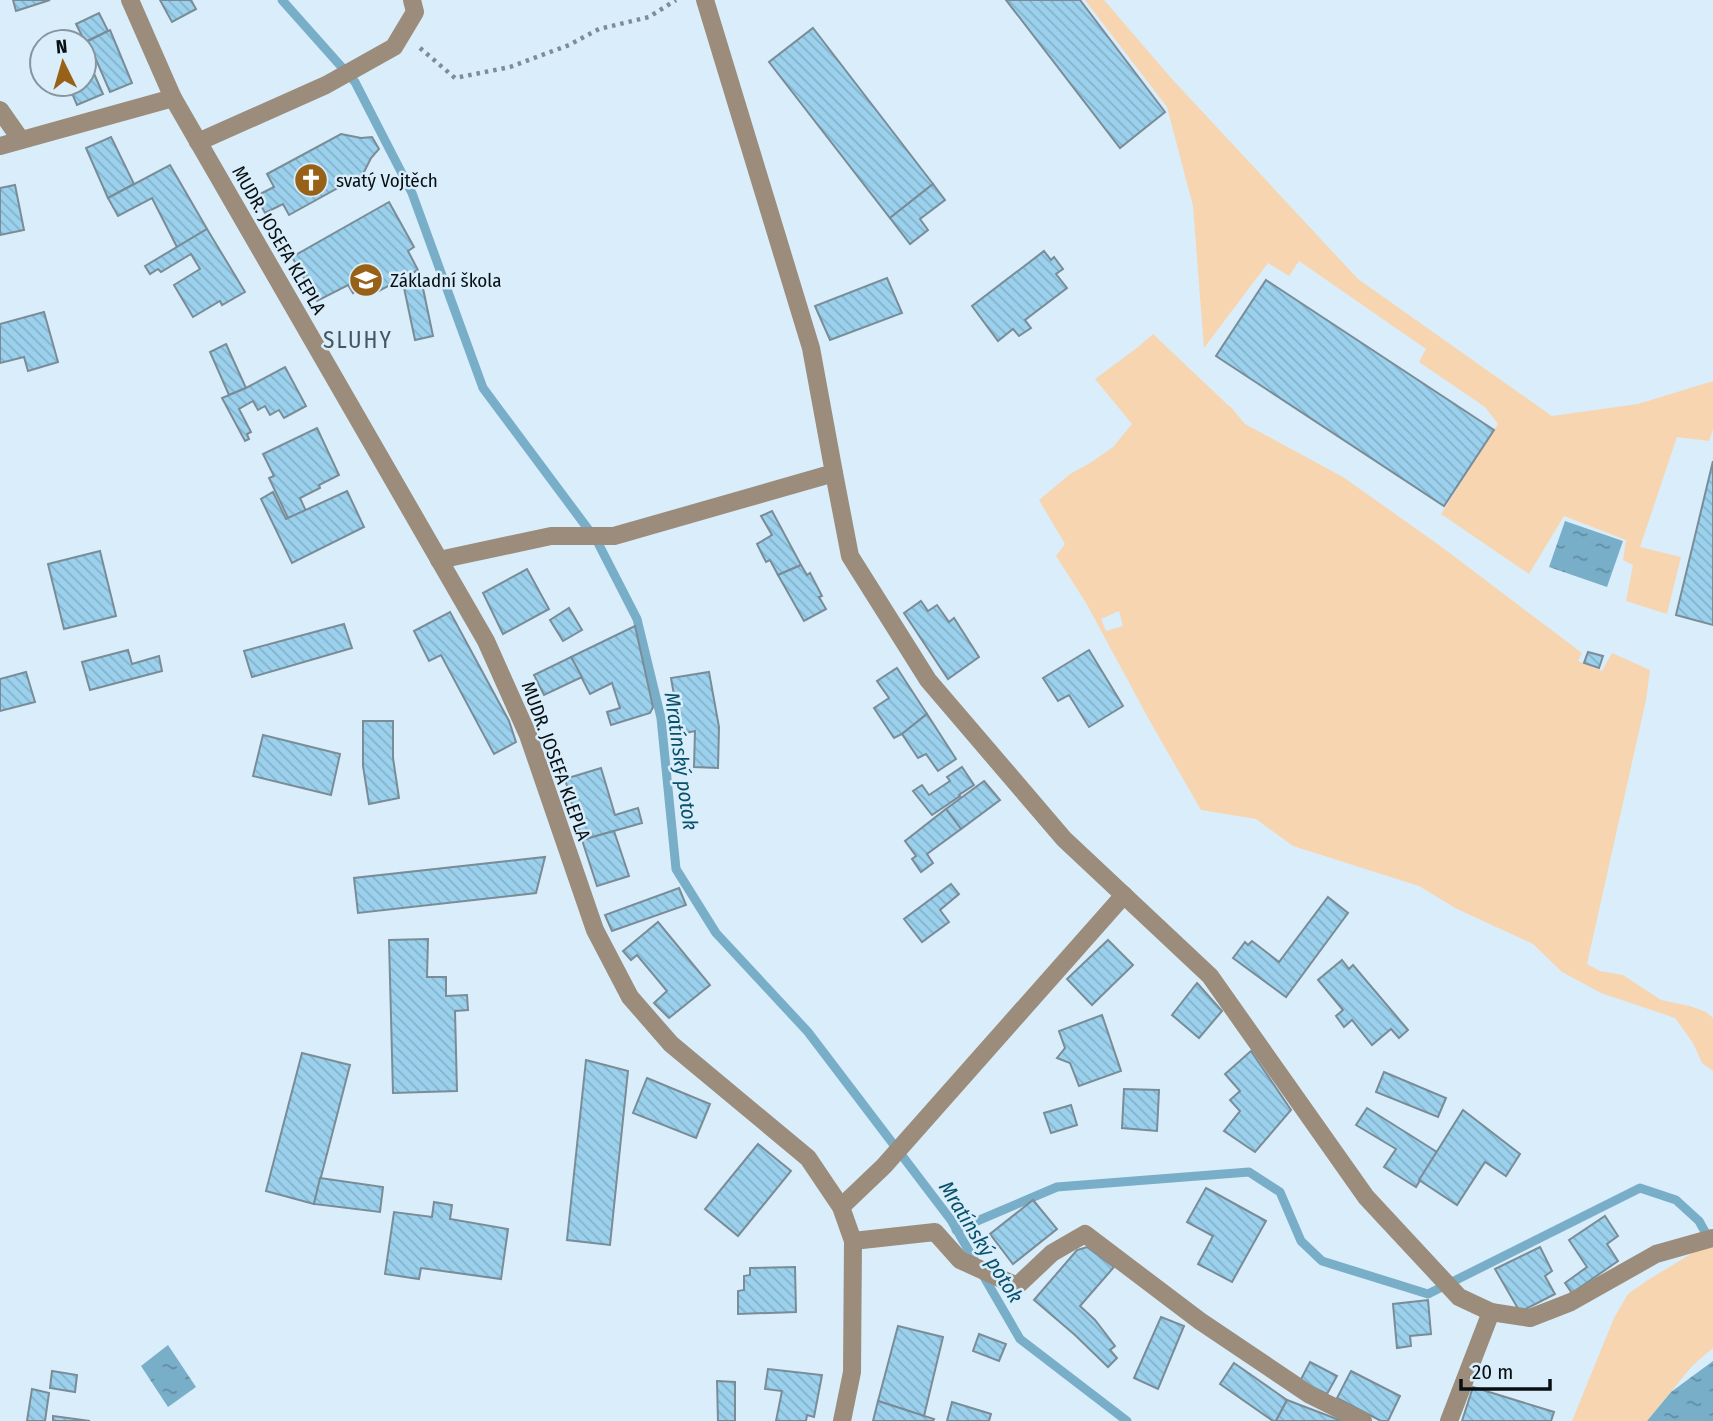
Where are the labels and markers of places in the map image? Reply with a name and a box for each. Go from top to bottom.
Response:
church icon: svatý Vojtěch [292,161,330,199]
place label: svatý Vojtěch [336,169,438,192]
school or university icon: Základní škola [347,261,385,299]
place label: Základní škola [390,269,502,292]

